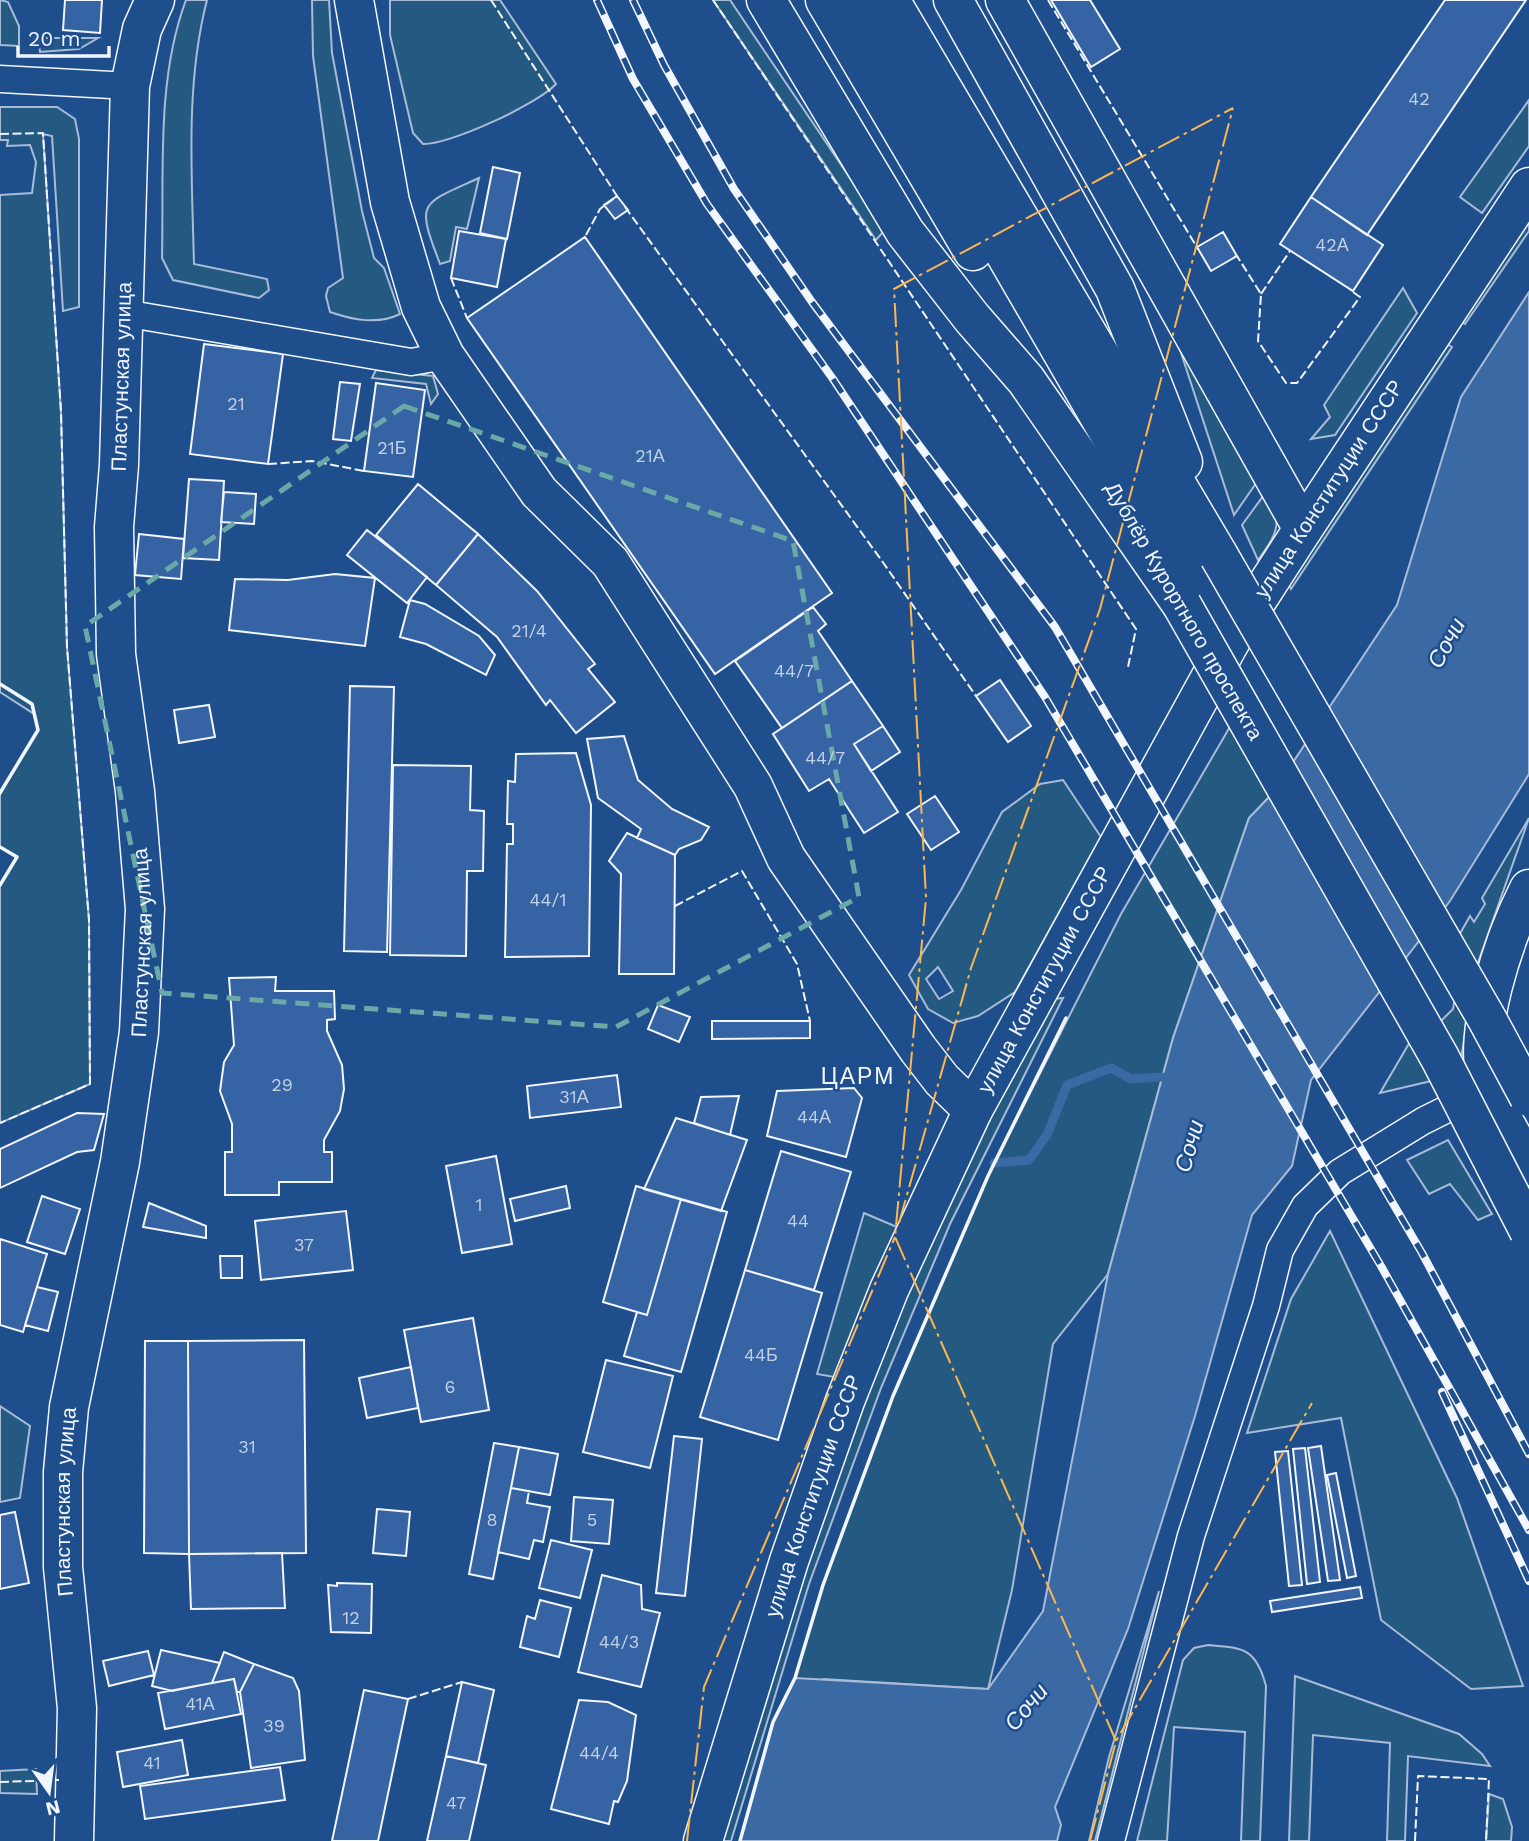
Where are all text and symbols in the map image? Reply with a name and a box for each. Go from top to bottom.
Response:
scale bar [18,14,108,58]
text: 20 m [28,26,80,51]
house number: 42 [1408,88,1430,109]
house number: 42А [1315,234,1349,255]
street label: Пластунская улица [106,281,136,472]
street label: улица Конституции СССР [1249,375,1408,602]
house number: 21 [227,393,245,414]
house number: 21Б [377,437,407,458]
house number: 21А [635,445,665,466]
street label: Дублёр Курортного проспекта [1100,477,1269,745]
water label: Сочи [1422,613,1471,673]
house number: 21/4 [511,620,547,641]
house number: 44/7 [774,660,814,681]
house number: 44/7 [805,747,845,768]
street label: Пластунская улица [126,847,157,1038]
street label: улица Конституции СССР [972,862,1116,1097]
house number: 44/1 [530,889,566,910]
district label: ЦАРМ [821,1063,895,1090]
house number: 29 [271,1074,293,1095]
house number: 31А [559,1086,589,1107]
house number: 44А [797,1106,831,1127]
water label: Сочи [1169,1117,1210,1175]
house number: 1 [475,1194,483,1215]
house number: 44 [787,1210,809,1231]
house number: 37 [294,1234,314,1255]
house number: 44Б [744,1344,778,1365]
street label: улица Конституции СССР [759,1371,866,1620]
house number: 6 [445,1376,455,1397]
street label: Пластунская улица [50,1406,81,1598]
house number: 31 [238,1436,256,1457]
house number: 8 [486,1509,498,1530]
house number: 5 [587,1509,597,1530]
house number: 12 [342,1607,360,1628]
house number: 44/3 [599,1631,639,1652]
water label: Сочи [999,1678,1054,1736]
house number: 41А [185,1693,215,1714]
house number: 39 [263,1715,285,1736]
house number: 44/4 [579,1742,619,1763]
house number: 41 [143,1752,161,1773]
north arrow [14,1757,84,1827]
house number: 47 [446,1792,466,1813]
text: N [43,1795,63,1821]

